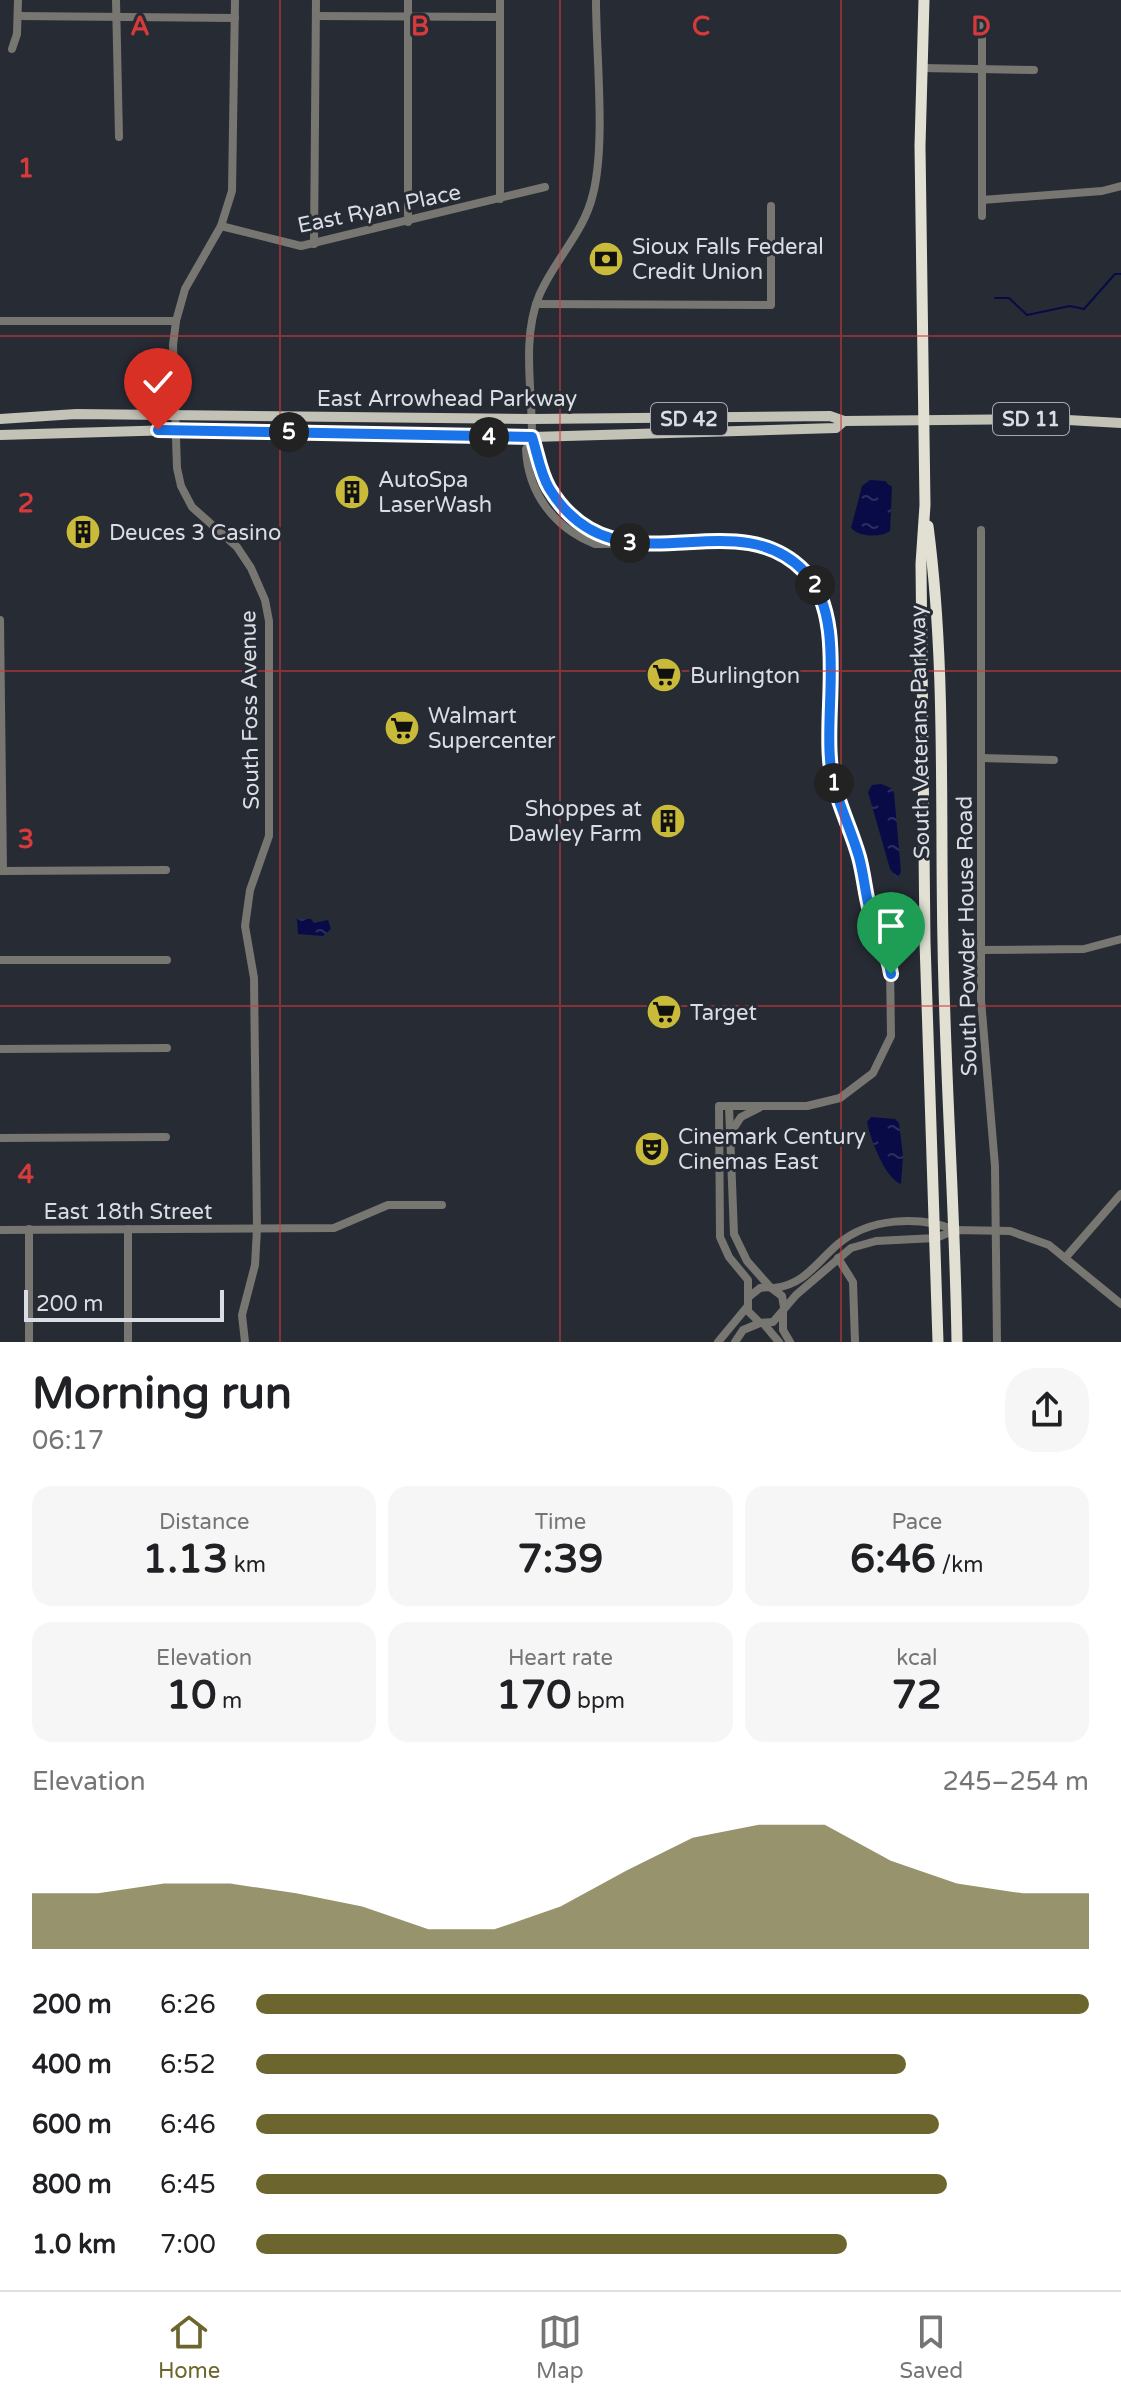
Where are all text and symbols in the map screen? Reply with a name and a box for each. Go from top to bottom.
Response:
text: A [130,11,150,42]
text: B [411,11,429,42]
text: C [692,11,710,42]
text: D [971,11,991,42]
text: 1 [18,153,34,184]
street label: East Ryan Place [295,179,463,239]
place label: Sioux Falls Federal Credit Union [632,234,824,285]
bank icon: Sioux Falls Federal Credit Union [587,240,625,278]
pin [124,348,192,430]
icon: check [136,360,180,404]
street label: East Arrowhead Parkway [317,386,577,412]
road number: SD 42 [651,403,727,435]
road number: SD 11 [993,403,1069,435]
pin: 5 [269,412,309,452]
pin: 4 [469,417,509,457]
text: 5 [282,419,296,445]
text: 4 [482,424,496,450]
place label: AutoSpa LaserWash [378,467,492,518]
building icon: AutoSpa LaserWash [333,473,371,511]
text: 2 [18,488,34,519]
building icon: Deuces 3 Casino [64,513,102,551]
place label: Deuces 3 Casino [109,520,281,546]
pin: 3 [610,523,650,563]
text: 3 [623,530,637,556]
pin: 2 [795,565,835,605]
text: 2 [808,572,822,598]
street label: South Veterans Parkway [905,605,935,859]
street label: South Foss Avenue [235,610,265,810]
supermarket icon: Burlington [645,656,683,694]
place label: Burlington [690,663,800,689]
place label: Walmart Supercenter [428,703,556,754]
supermarket icon: Walmart Supercenter [383,709,421,747]
pin: 1 [814,763,854,803]
text: 1 [827,770,841,796]
place label: Shoppes at Dawley Farm [508,796,642,847]
street label: South Powder House Road [952,796,982,1076]
building icon: Shoppes at Dawley Farm [649,802,687,840]
text: 3 [18,824,34,855]
pin [857,892,925,974]
icon: arrive [869,904,913,948]
supermarket icon: Target [645,993,683,1031]
place label: Target [690,1000,757,1026]
place label: Cinemark Century Cinemas East [678,1124,866,1175]
theatre icon: Cinemark Century Cinemas East [633,1130,671,1168]
text: 4 [18,1159,34,1190]
street label: East 18th Street [44,1199,212,1225]
scale bar [24,1286,224,1322]
text: 200 m [36,1291,103,1317]
text: Morning run [32,1368,292,1421]
button: share [1005,1368,1089,1452]
text: 06:17 [32,1425,104,1456]
text: Distance [159,1509,249,1535]
text: Time [535,1509,586,1535]
text: Pace [891,1509,942,1535]
text: 1.13 [142,1535,228,1583]
text: 7:39 [518,1535,603,1583]
text: 6:46 [850,1535,936,1583]
text: km [228,1552,266,1578]
text: /km [936,1552,984,1578]
text: Elevation [156,1645,252,1671]
text: Heart rate [508,1645,613,1671]
text: kcal [896,1645,938,1671]
text: 10 [166,1671,216,1719]
text: 170 [496,1671,571,1719]
text: 72 [892,1671,942,1719]
text: m [216,1688,242,1714]
text: bpm [571,1688,625,1714]
text: Elevation [32,1766,146,1797]
text: 245–254 m [943,1766,1089,1797]
text: 200 m [32,1989,112,2020]
text: 6:26 [160,1989,216,2020]
text: 400 m [32,2049,112,2080]
text: 6:52 [160,2049,216,2080]
text: 600 m [32,2109,112,2140]
text: 6:46 [160,2109,216,2140]
text: 800 m [32,2169,112,2200]
text: 6:45 [160,2169,216,2200]
text: 1.0 km [32,2229,116,2260]
text: 7:00 [160,2229,216,2260]
tab: Home [158,2310,220,2384]
tab: Map [536,2310,584,2384]
tab: Saved [899,2310,963,2384]

